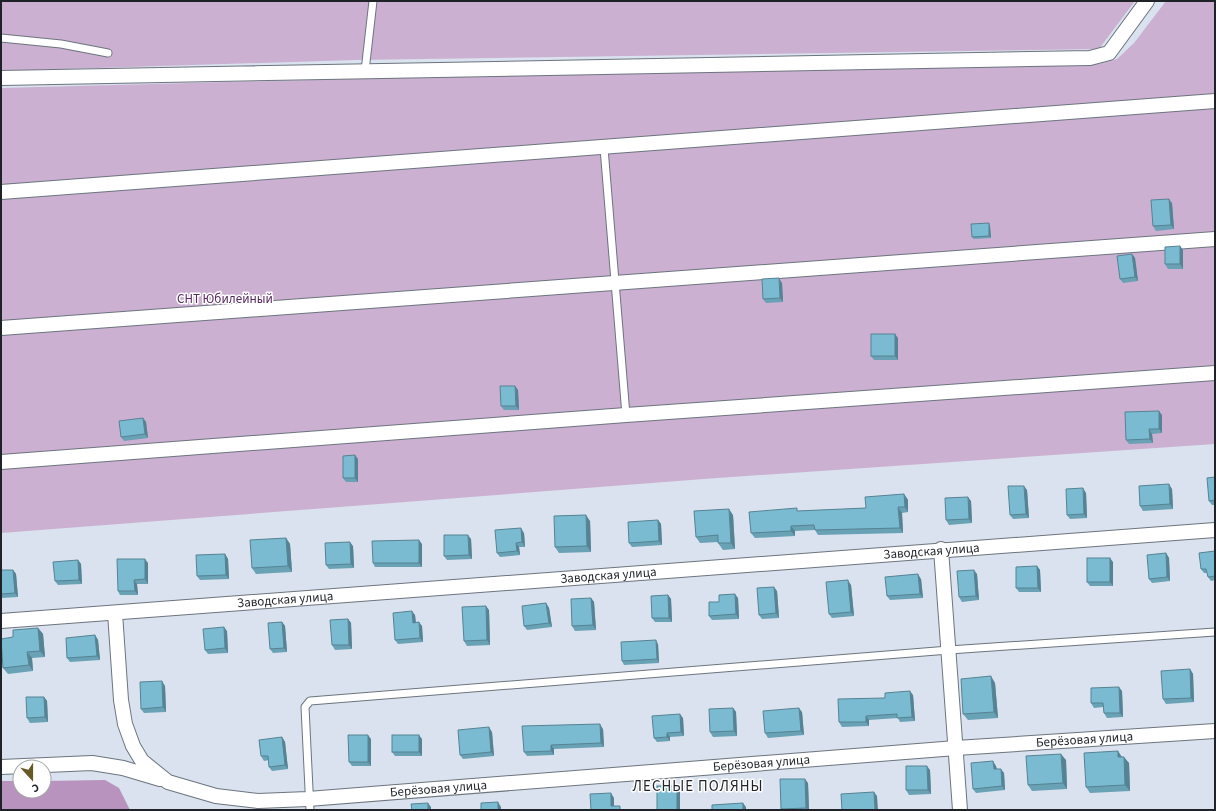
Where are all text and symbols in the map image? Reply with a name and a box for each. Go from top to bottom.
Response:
park label: СНТ Юбилейный [177,290,273,308]
street label: Заводская улица [883,539,980,564]
street label: Заводская улица [559,563,657,588]
street label: Заводская улица [236,587,334,612]
street label: Берёзовая улица [1035,727,1134,752]
street label: Берёзовая улица [712,751,811,776]
north arrow [12,759,52,799]
street label: Берёзовая улица [389,776,488,802]
district label: ЛЕСНЫЕ ПОЛЯНЫ [633,776,763,797]
text: С [29,780,41,796]

